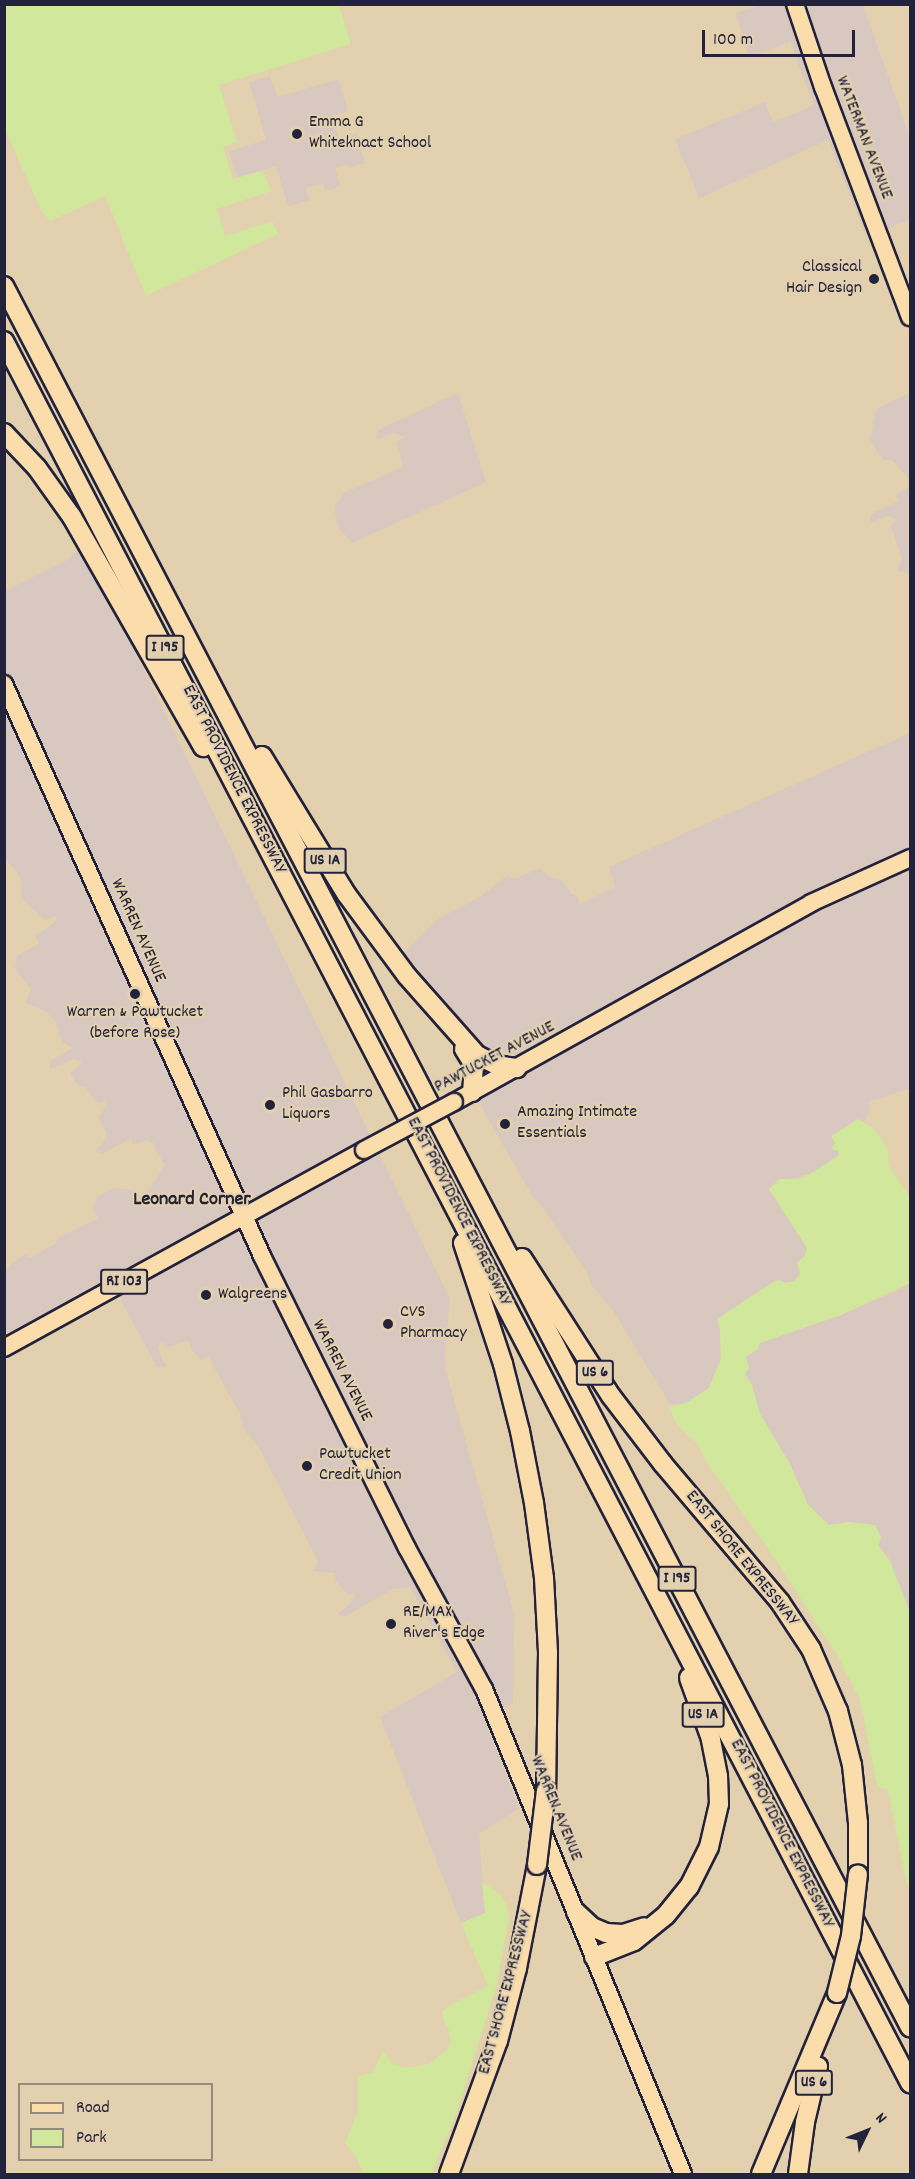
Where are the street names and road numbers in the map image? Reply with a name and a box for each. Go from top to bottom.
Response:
street label: WATERMAN AVENUE [830,73,896,203]
road number: I 195 [146,635,184,661]
street label: EAST PROVIDENCE EXPRESSWAY [176,682,290,878]
road number: US 1A [302,848,348,874]
street label: WARREN AVENUE [105,876,169,986]
street label: PAWTUCKET AVENUE [431,1017,559,1099]
street label: EAST PROVIDENCE EXPRESSWAY [401,1114,515,1310]
road number: RI 103 [100,1269,148,1295]
street label: WARREN AVENUE [306,1317,376,1425]
road number: US 6 [576,1360,614,1386]
street label: EAST SHORE EXPRESSWAY [680,1487,802,1631]
road number: I 195 [658,1566,696,1592]
road number: US 1A [680,1702,726,1728]
street label: EAST PROVIDENCE EXPRESSWAY [724,1736,838,1932]
street label: WARREN AVENUE [524,1753,586,1865]
street label: EAST SHORE EXPRESSWAY [475,1909,539,2077]
road number: US 6 [794,2070,834,2096]

